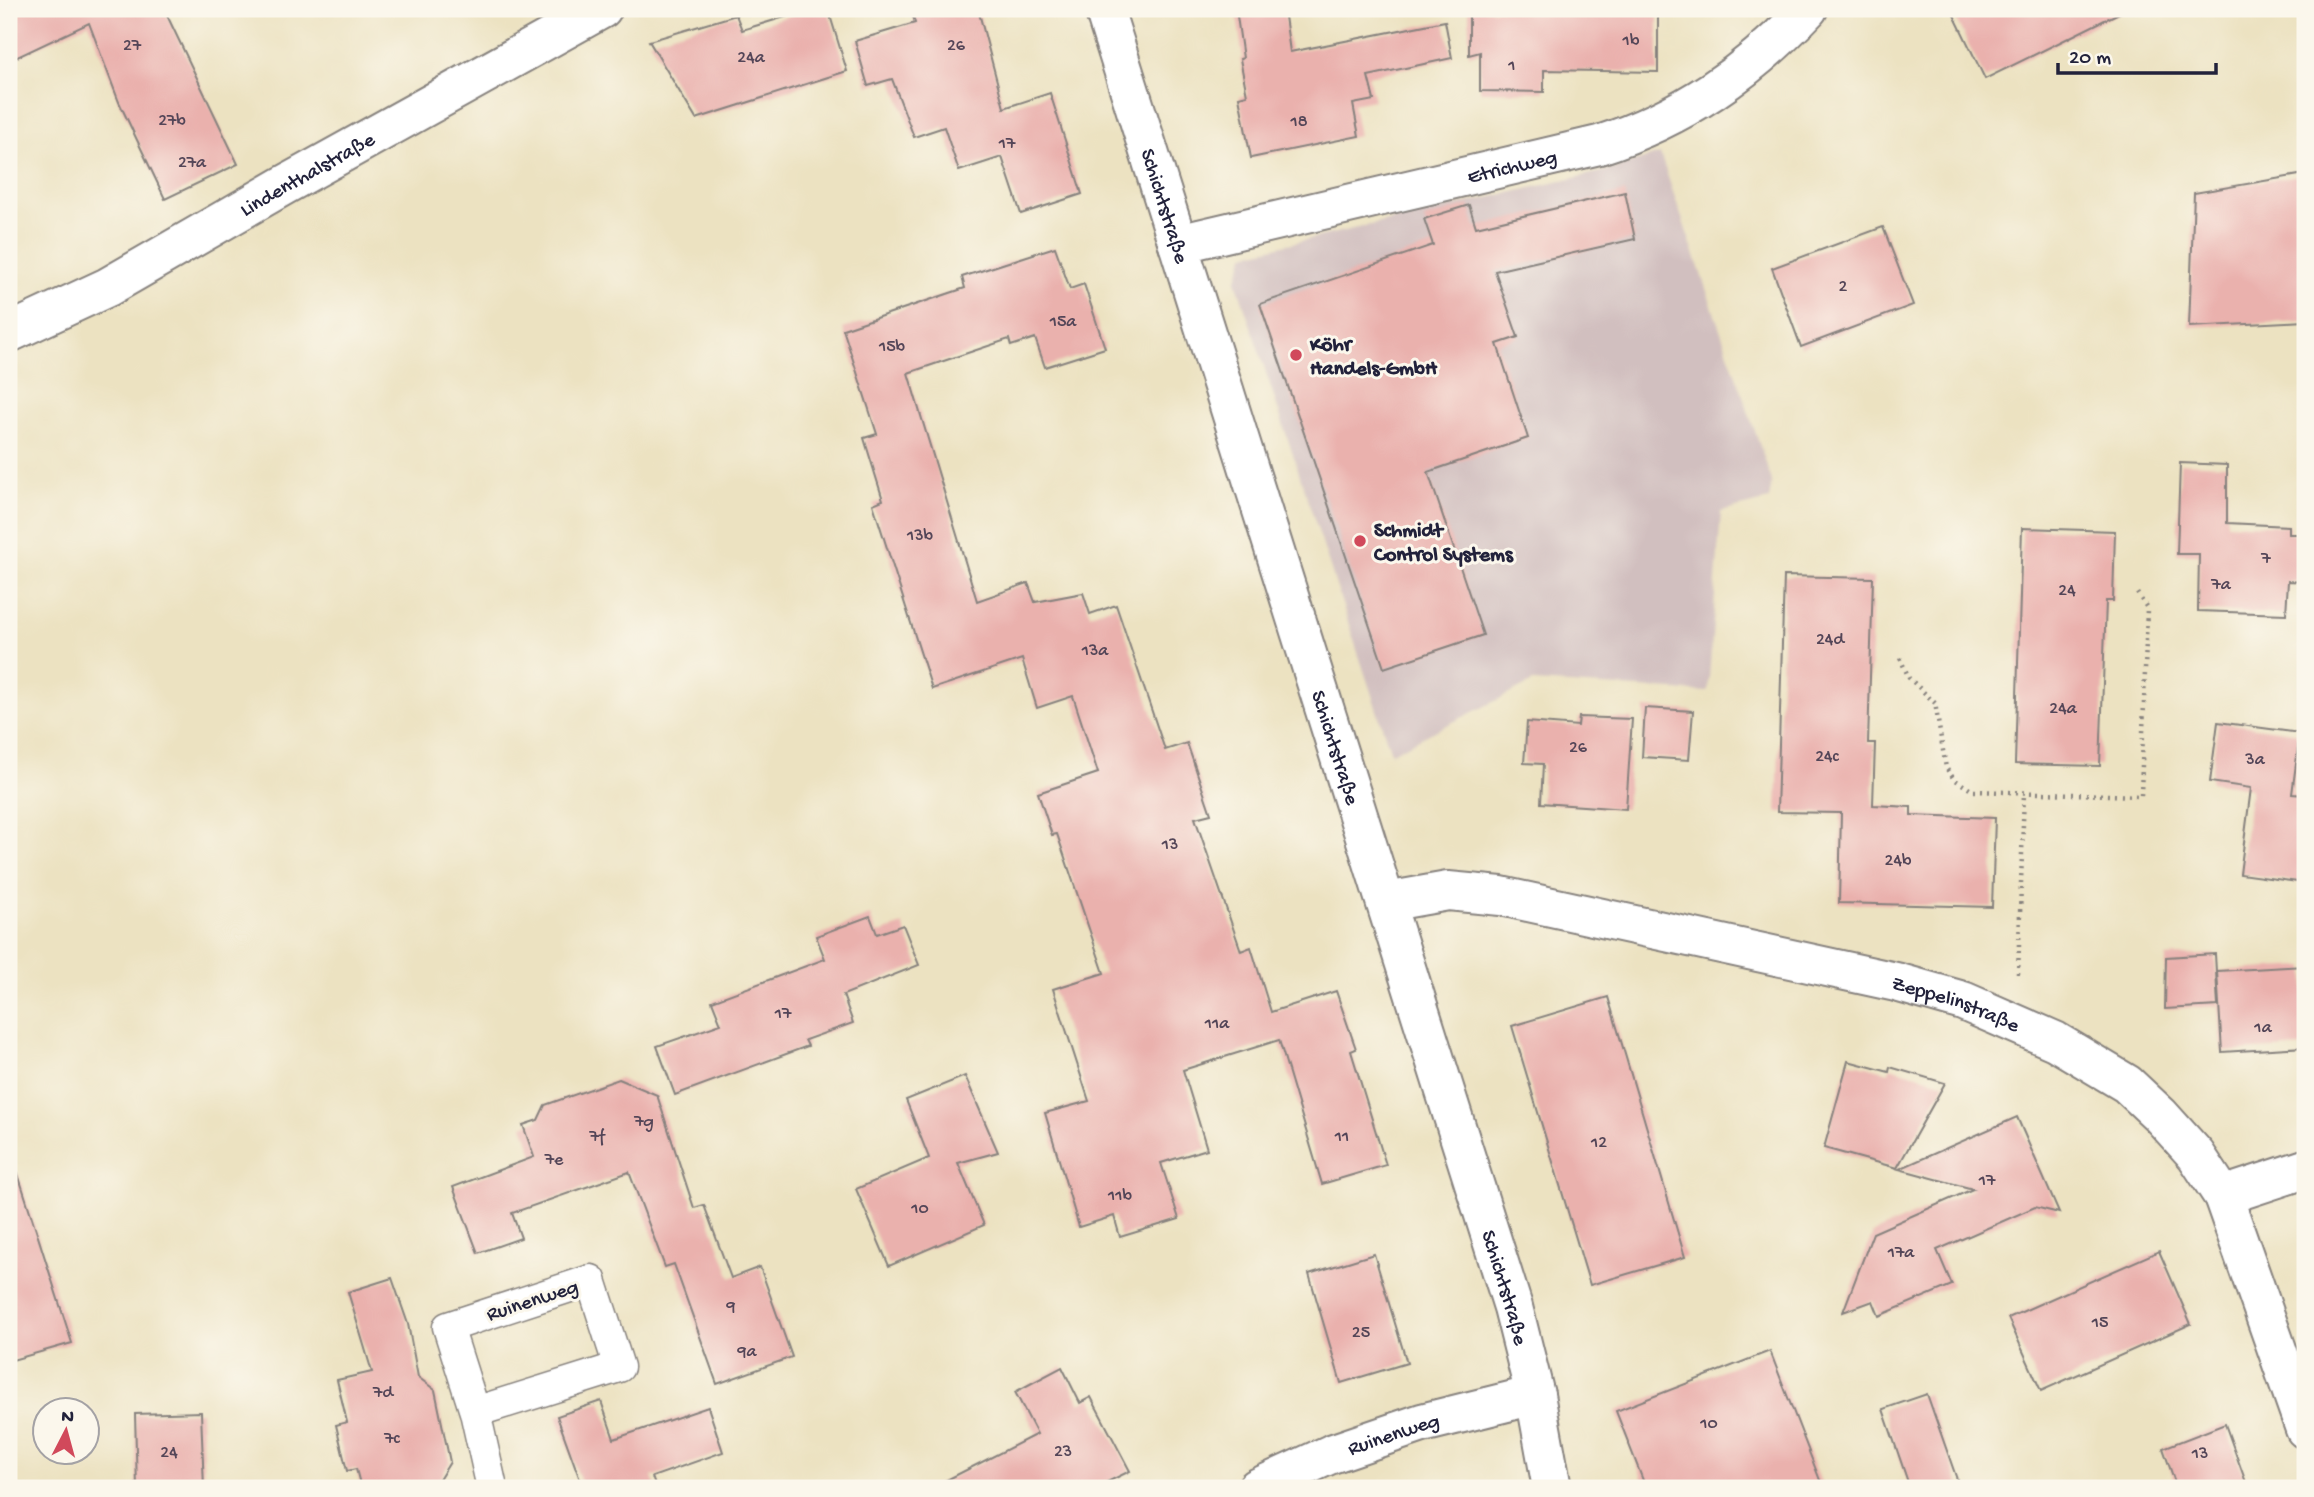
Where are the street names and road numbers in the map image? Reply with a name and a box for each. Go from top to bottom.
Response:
street label: Lindenthalstraße [236,128,381,224]
street label: Schichtstraße [1133,146,1193,268]
street label: Etrichweg [1465,146,1560,191]
street label: Schichtstraße [1304,688,1363,810]
street label: Zeppelinstraße [1888,972,2024,1040]
street label: Schichtstraße [1474,1228,1531,1349]
street label: Ruinenweg [484,1276,582,1329]
street label: Ruinenweg [1345,1410,1442,1463]

